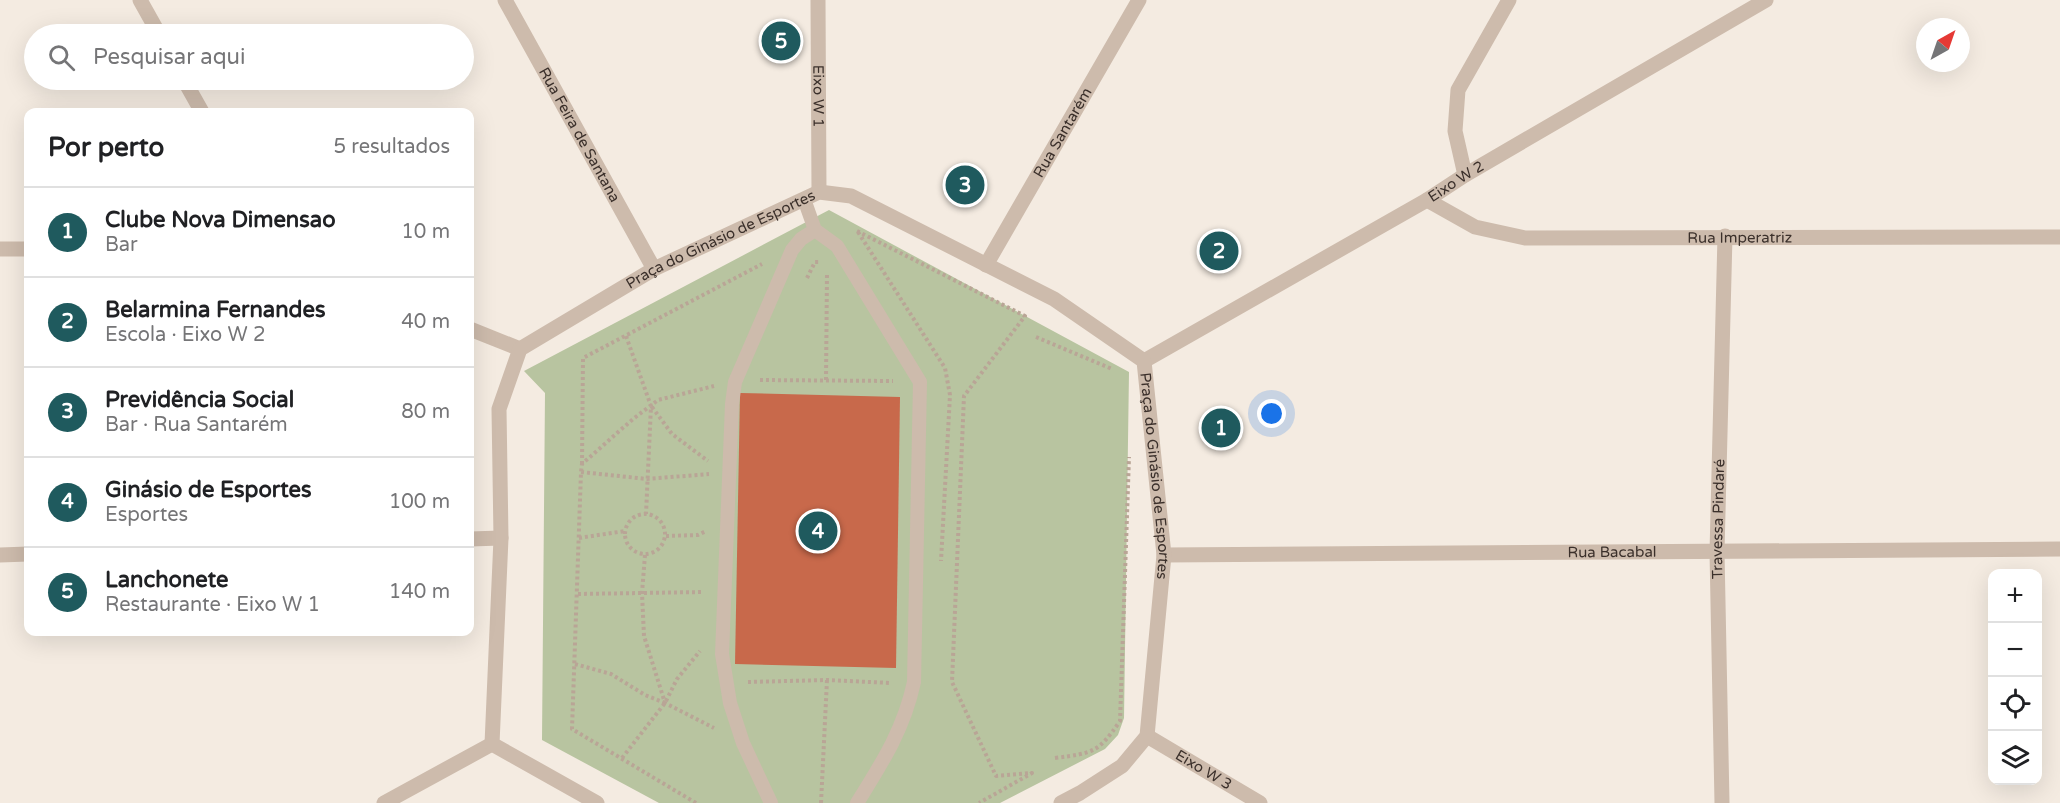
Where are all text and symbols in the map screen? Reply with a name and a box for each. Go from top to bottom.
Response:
pin: 5 [762,18,800,63]
north arrow [1916,18,1970,72]
search box [24,24,474,90]
icon: search [45,41,78,74]
text: Pesquisar aqui [93,44,245,70]
street label: Rua Feira de Santana [535,64,624,205]
street label: Eixo W 1 [809,65,828,127]
street label: Rua Santarém [1030,84,1095,181]
text: Por perto [48,132,164,163]
text: 5 resultados [334,135,450,159]
street label: Eixo W 2 [1425,157,1487,206]
pin: 3 [946,162,984,207]
street label: Praça do Ginásio de Esportes [623,186,818,293]
text: Clube Nova Dimensao [105,207,336,233]
text: 1 [61,220,74,244]
text: 10 m [401,220,450,244]
pin: 2 [1200,228,1238,274]
street label: Rua Imperatriz [1687,229,1792,247]
text: Bar [105,233,138,257]
text: Belarmina Fernandes [105,297,325,323]
text: 2 [61,310,74,334]
text: 40 m [401,310,450,334]
text: Escola · Eixo W 2 [105,323,265,347]
street label: Praça do Ginásio de Esportes [1136,372,1173,580]
text: Previdência Social [105,387,294,413]
your location [1257,399,1286,428]
text: 3 [61,400,74,424]
text: 80 m [401,400,450,424]
pin: 1 [1202,406,1240,450]
text: Bar · Rua Santarém [105,413,288,437]
street label: Travessa Pindaré [1708,459,1728,579]
text: Ginásio de Esportes [105,477,312,503]
text: 4 [61,490,74,514]
text: 100 m [389,490,450,514]
text: Esportes [105,503,188,527]
pin: 4 [798,508,838,554]
street label: Rua Bacabal [1567,543,1657,561]
text: Lanchonete [105,567,229,593]
map controls [1988,569,2042,785]
button: + [1988,569,2042,623]
text: 5 [61,580,74,604]
text: 140 m [389,580,450,604]
text: Restaurante · Eixo W 1 [105,593,320,617]
button: − [1988,623,2042,677]
button: locate [1988,677,2042,731]
button: layers [1988,731,2042,785]
street label: Eixo W 3 [1172,746,1235,793]

